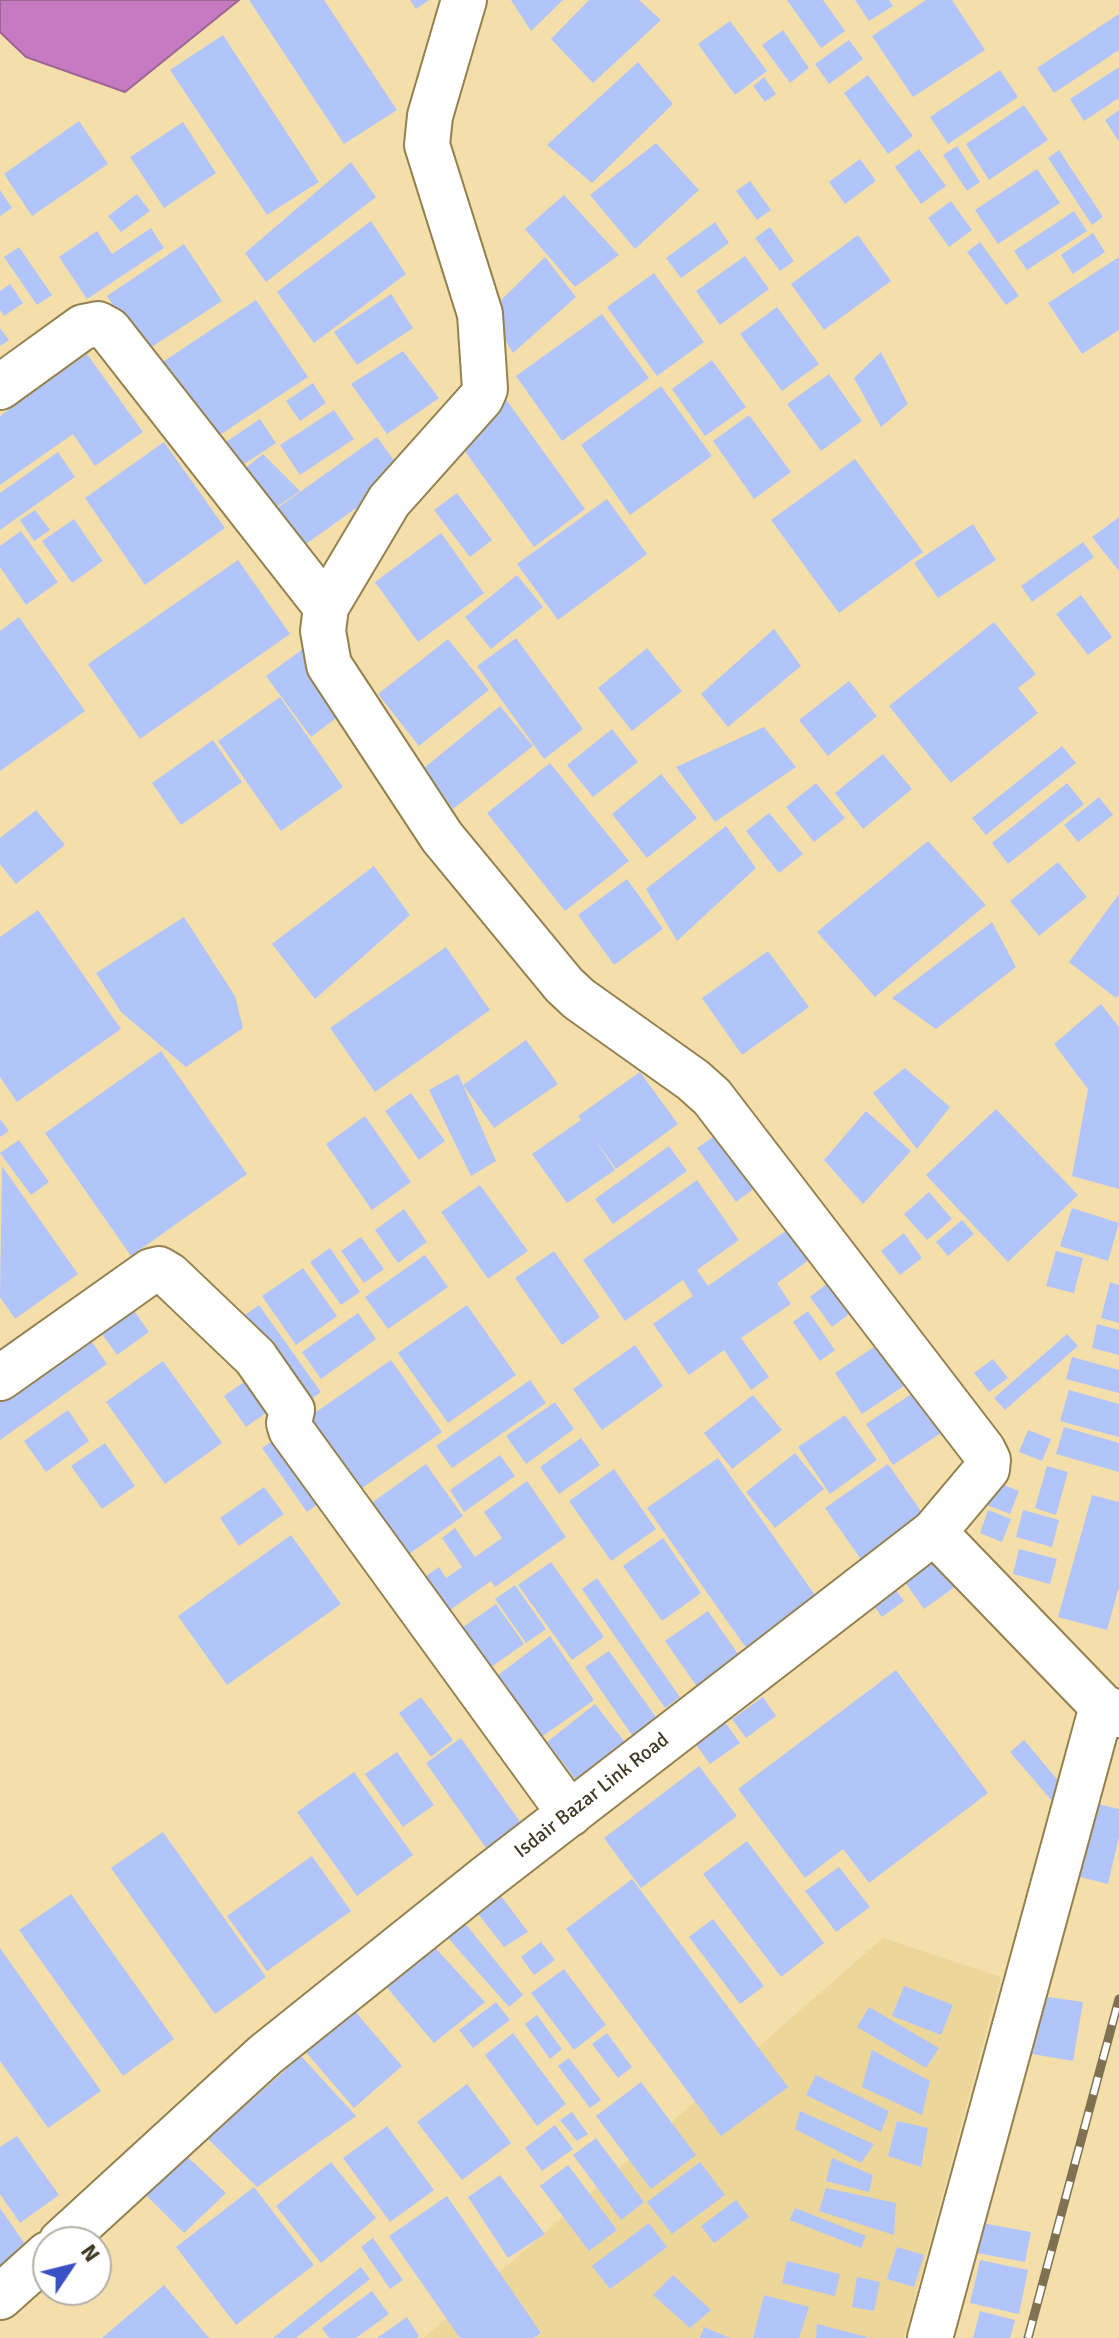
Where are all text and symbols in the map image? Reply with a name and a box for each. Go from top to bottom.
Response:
street label: Isdair Bazar Link Road [510,1728,674,1864]
north arrow [32,2226,112,2306]
text: N [75,2239,106,2267]

